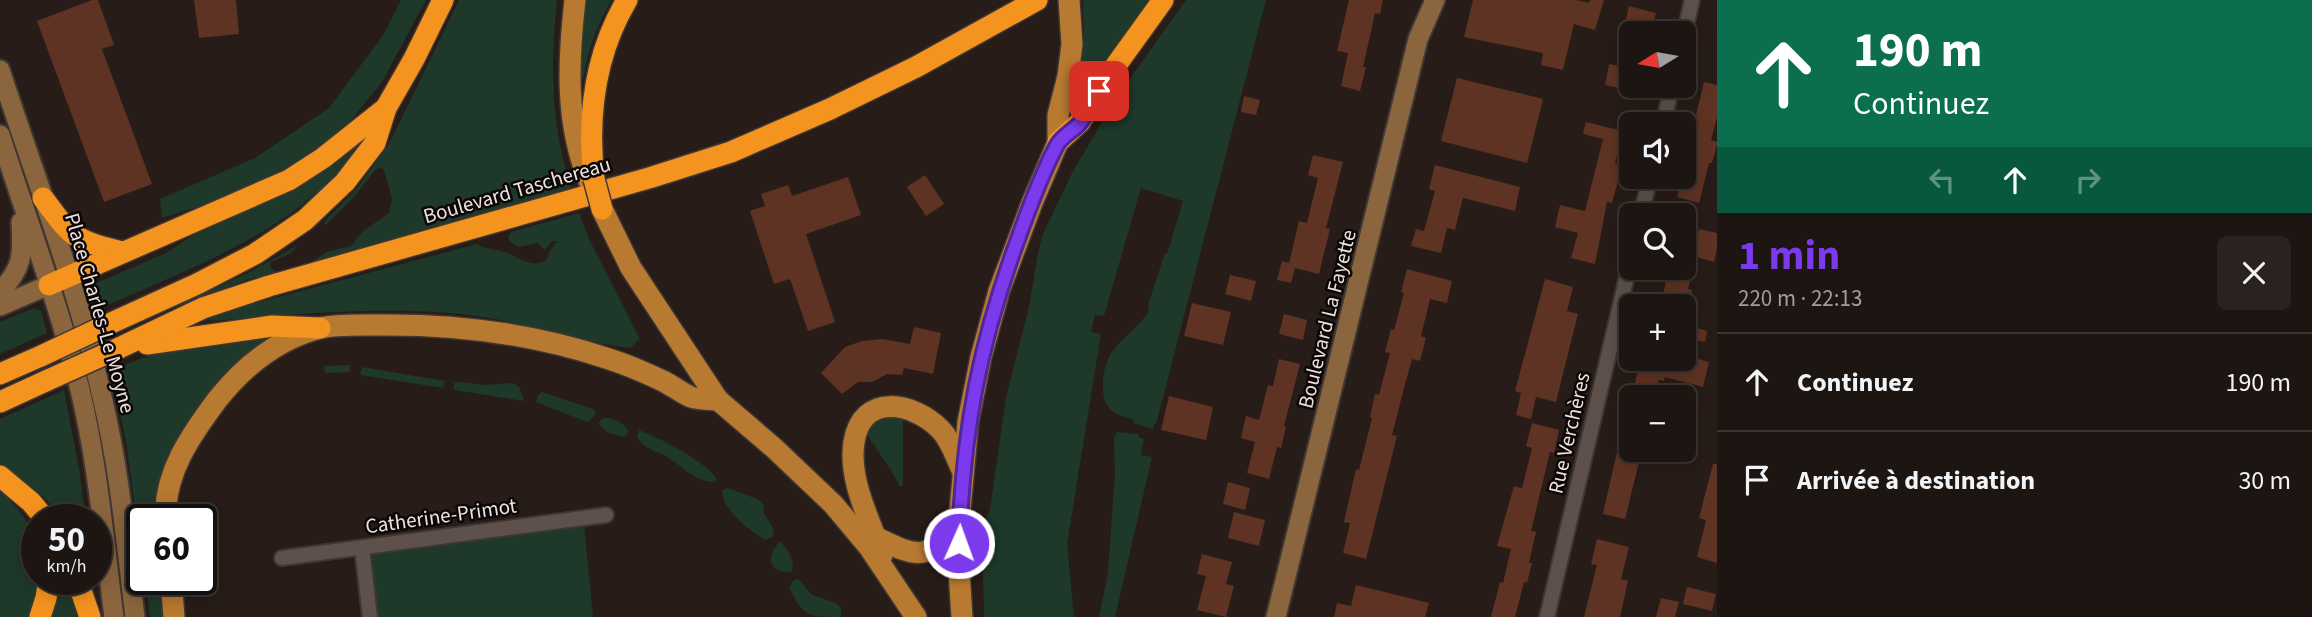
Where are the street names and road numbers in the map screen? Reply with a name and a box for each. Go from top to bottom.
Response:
street label: Boulevard Taschereau [420,149,614,231]
street label: Place Charles-Le Moyne [57,209,143,417]
street label: Boulevard La Fayette [1290,227,1364,411]
street label: Rue Verchères [1540,369,1598,497]
street label: Catherine-Primot [364,491,518,541]

